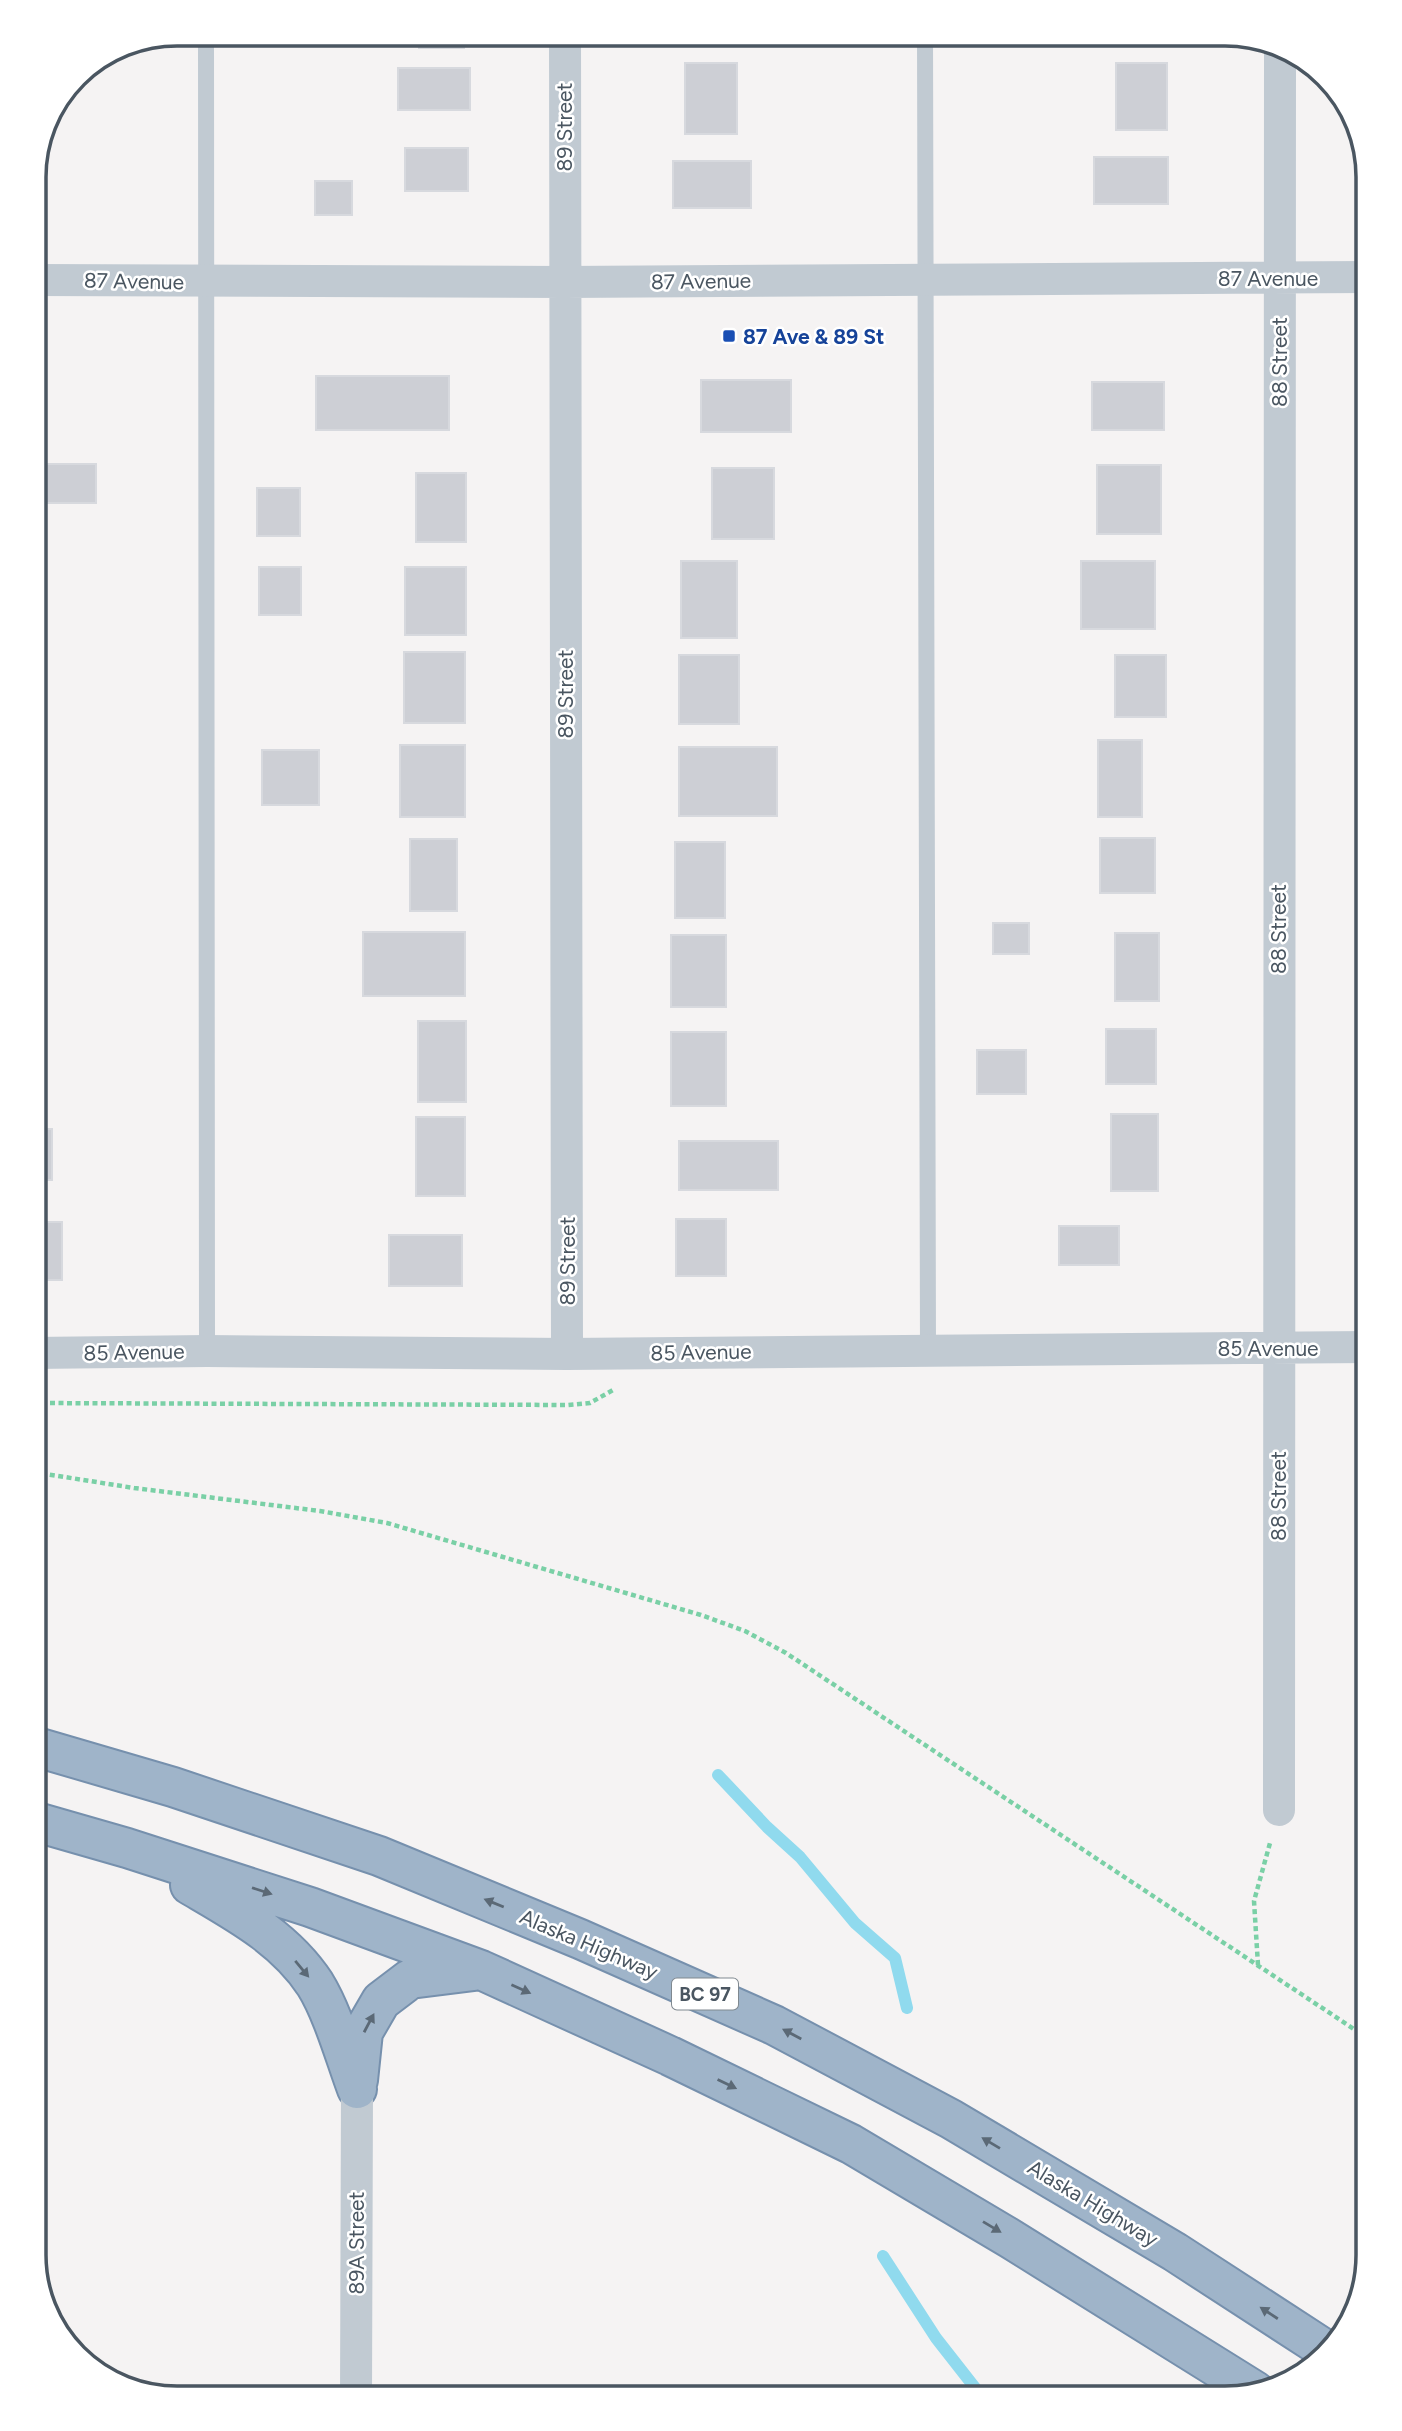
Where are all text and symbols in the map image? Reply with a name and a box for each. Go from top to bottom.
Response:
street label: 89 Street [552,83,577,171]
street label: 87 Avenue [1218,266,1318,291]
street label: 87 Avenue [84,268,184,294]
street label: 87 Avenue [651,268,751,294]
street label: 88 Street [1267,317,1292,407]
place label: 87 Ave & 89 St [743,324,884,349]
marker: 87 Ave & 89 St [721,328,737,344]
street label: 89 Street [553,650,578,738]
street label: 88 Street [1266,884,1291,974]
street label: 89 Street [555,1217,580,1305]
street label: 85 Avenue [1217,1336,1319,1361]
street label: 85 Avenue [83,1339,185,1365]
street label: 85 Avenue [650,1339,752,1365]
street label: 88 Street [1266,1451,1291,1541]
one-way arrow [252,1887,273,1897]
one-way arrow [483,1898,504,1909]
street label: Alaska Highway [516,1904,662,1984]
one-way arrow [294,1961,309,1978]
road number: BC 97 [672,1978,738,2010]
one-way arrow [511,1983,531,1995]
one-way arrow [363,2013,375,2032]
one-way arrow [782,2028,801,2040]
one-way arrow [717,2079,737,2090]
one-way arrow [982,2137,1001,2149]
street label: Alaska Highway [1023,2154,1163,2252]
street label: 89A Street [344,2191,369,2294]
one-way arrow [982,2221,1002,2233]
one-way arrow [1260,2306,1278,2320]

